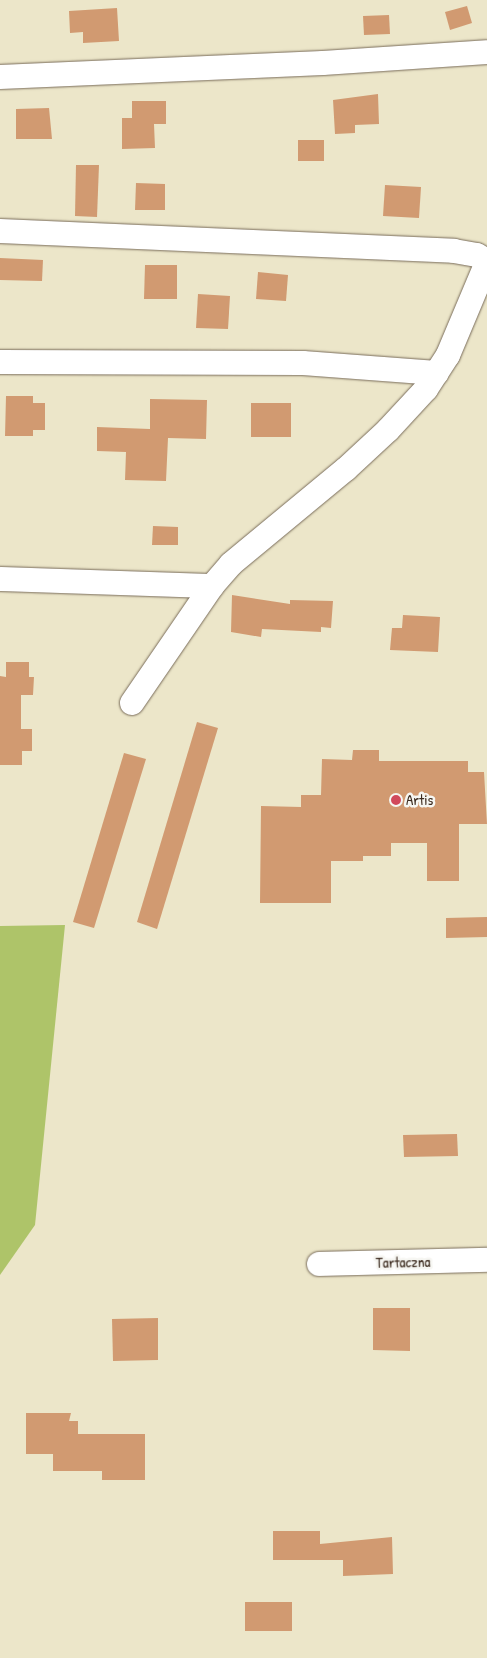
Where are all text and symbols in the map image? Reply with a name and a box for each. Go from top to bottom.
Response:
place label: Artis [406,791,433,809]
marker: Artis [390,794,402,806]
street label: Tartaczna [376,1253,430,1271]

